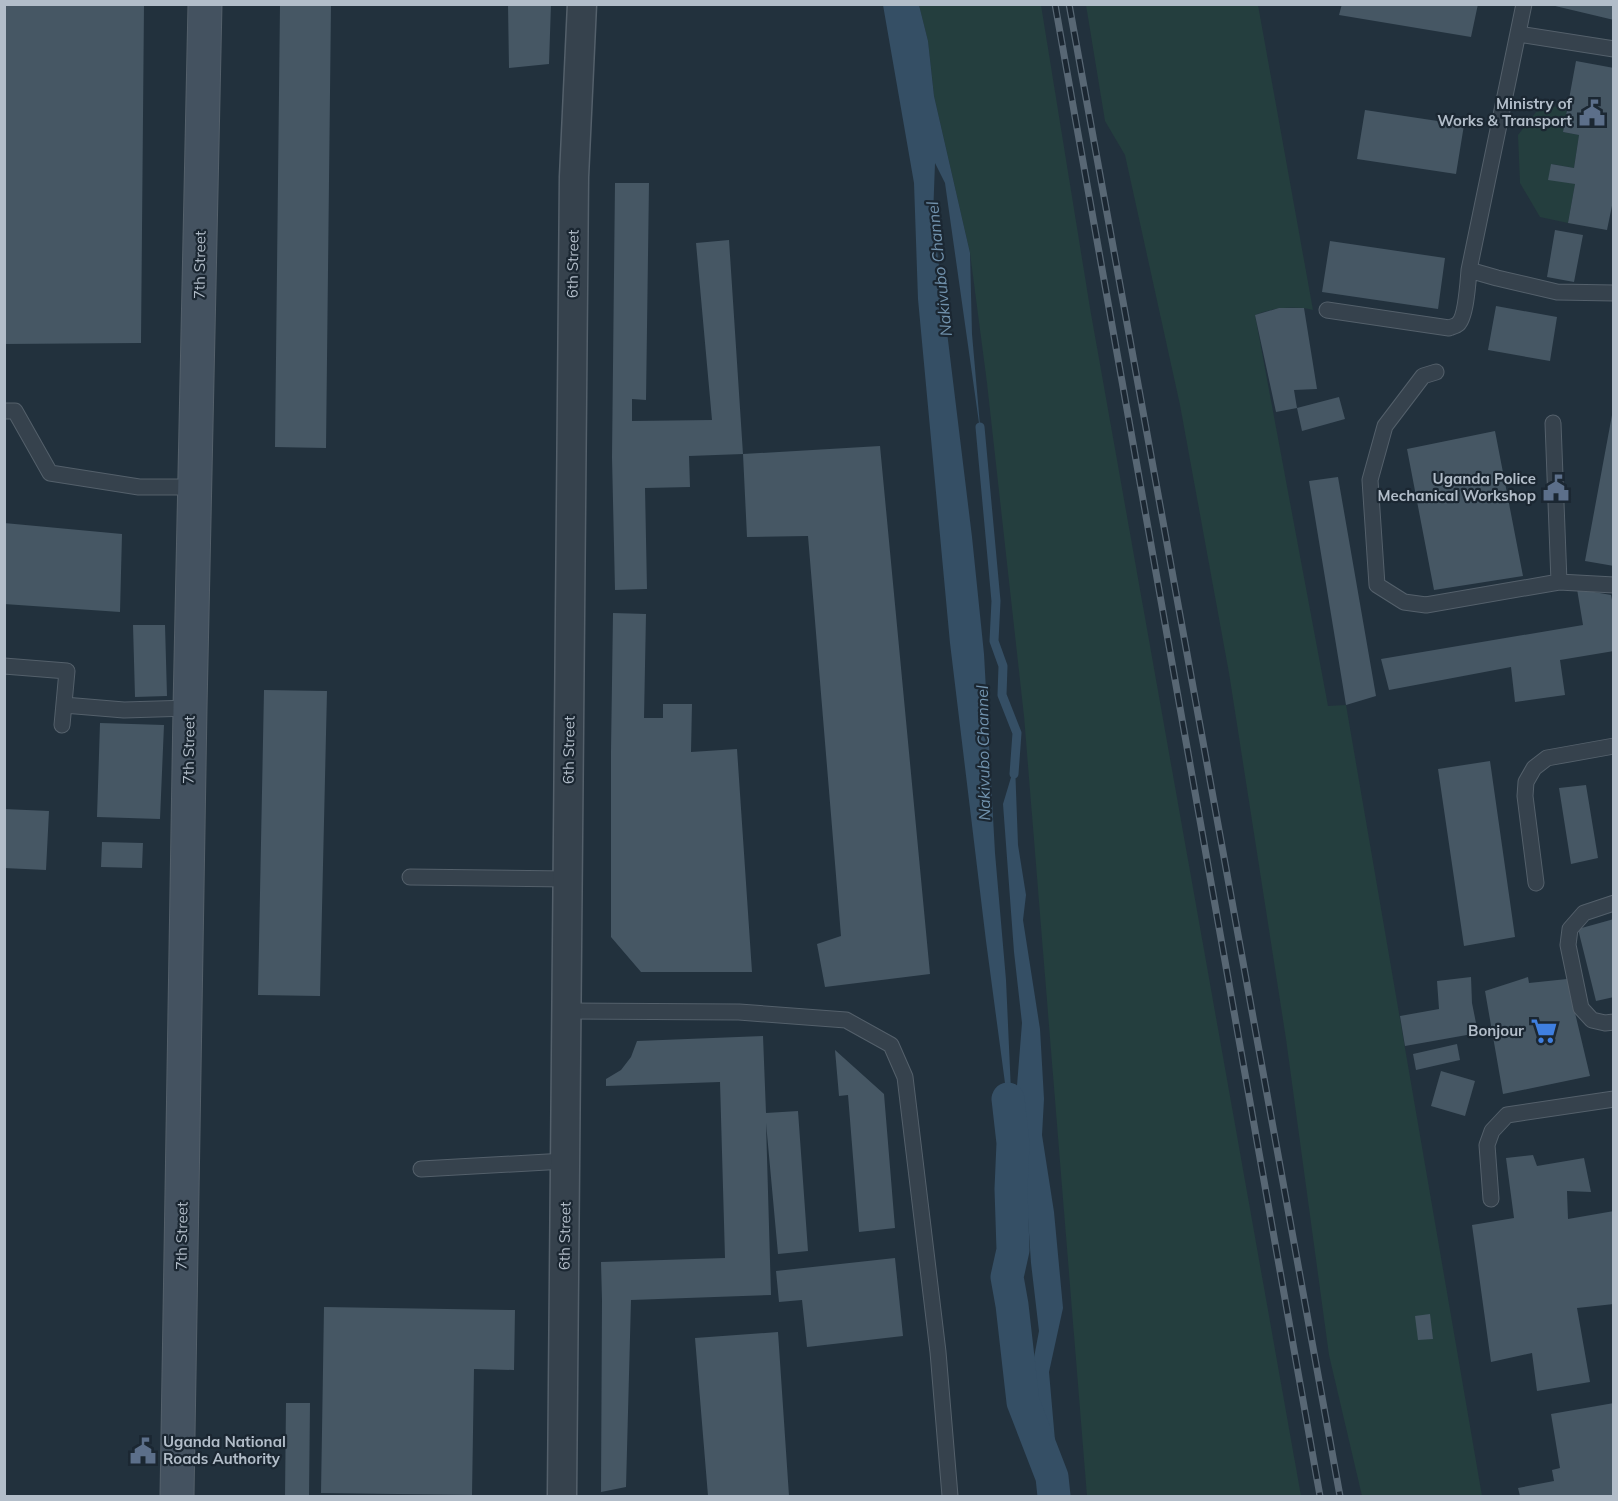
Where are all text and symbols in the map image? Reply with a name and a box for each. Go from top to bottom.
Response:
place label: Ministry of Works & Transport [1437,94,1572,130]
public building icon: Ministry of Works & Transport [1577,98,1607,128]
water label: Nakivubo Channel [922,200,956,337]
street label: 6th Street [562,230,583,298]
street label: 7th Street [189,231,210,299]
place label: Uganda Police Mechanical Workshop [1377,469,1536,505]
public building icon: Uganda Police Mechanical Workshop [1541,473,1571,503]
water label: Nakivubo Channel [972,685,994,821]
street label: 7th Street [178,716,199,784]
street label: 6th Street [558,716,579,784]
supermarket icon: Bonjour [1529,1016,1559,1046]
place label: Bonjour [1468,1021,1524,1040]
street label: 7th Street [171,1202,192,1270]
street label: 6th Street [554,1202,575,1270]
place label: Uganda National Roads Authority [163,1432,286,1468]
public building icon: Uganda National Roads Authority [128,1436,158,1466]

